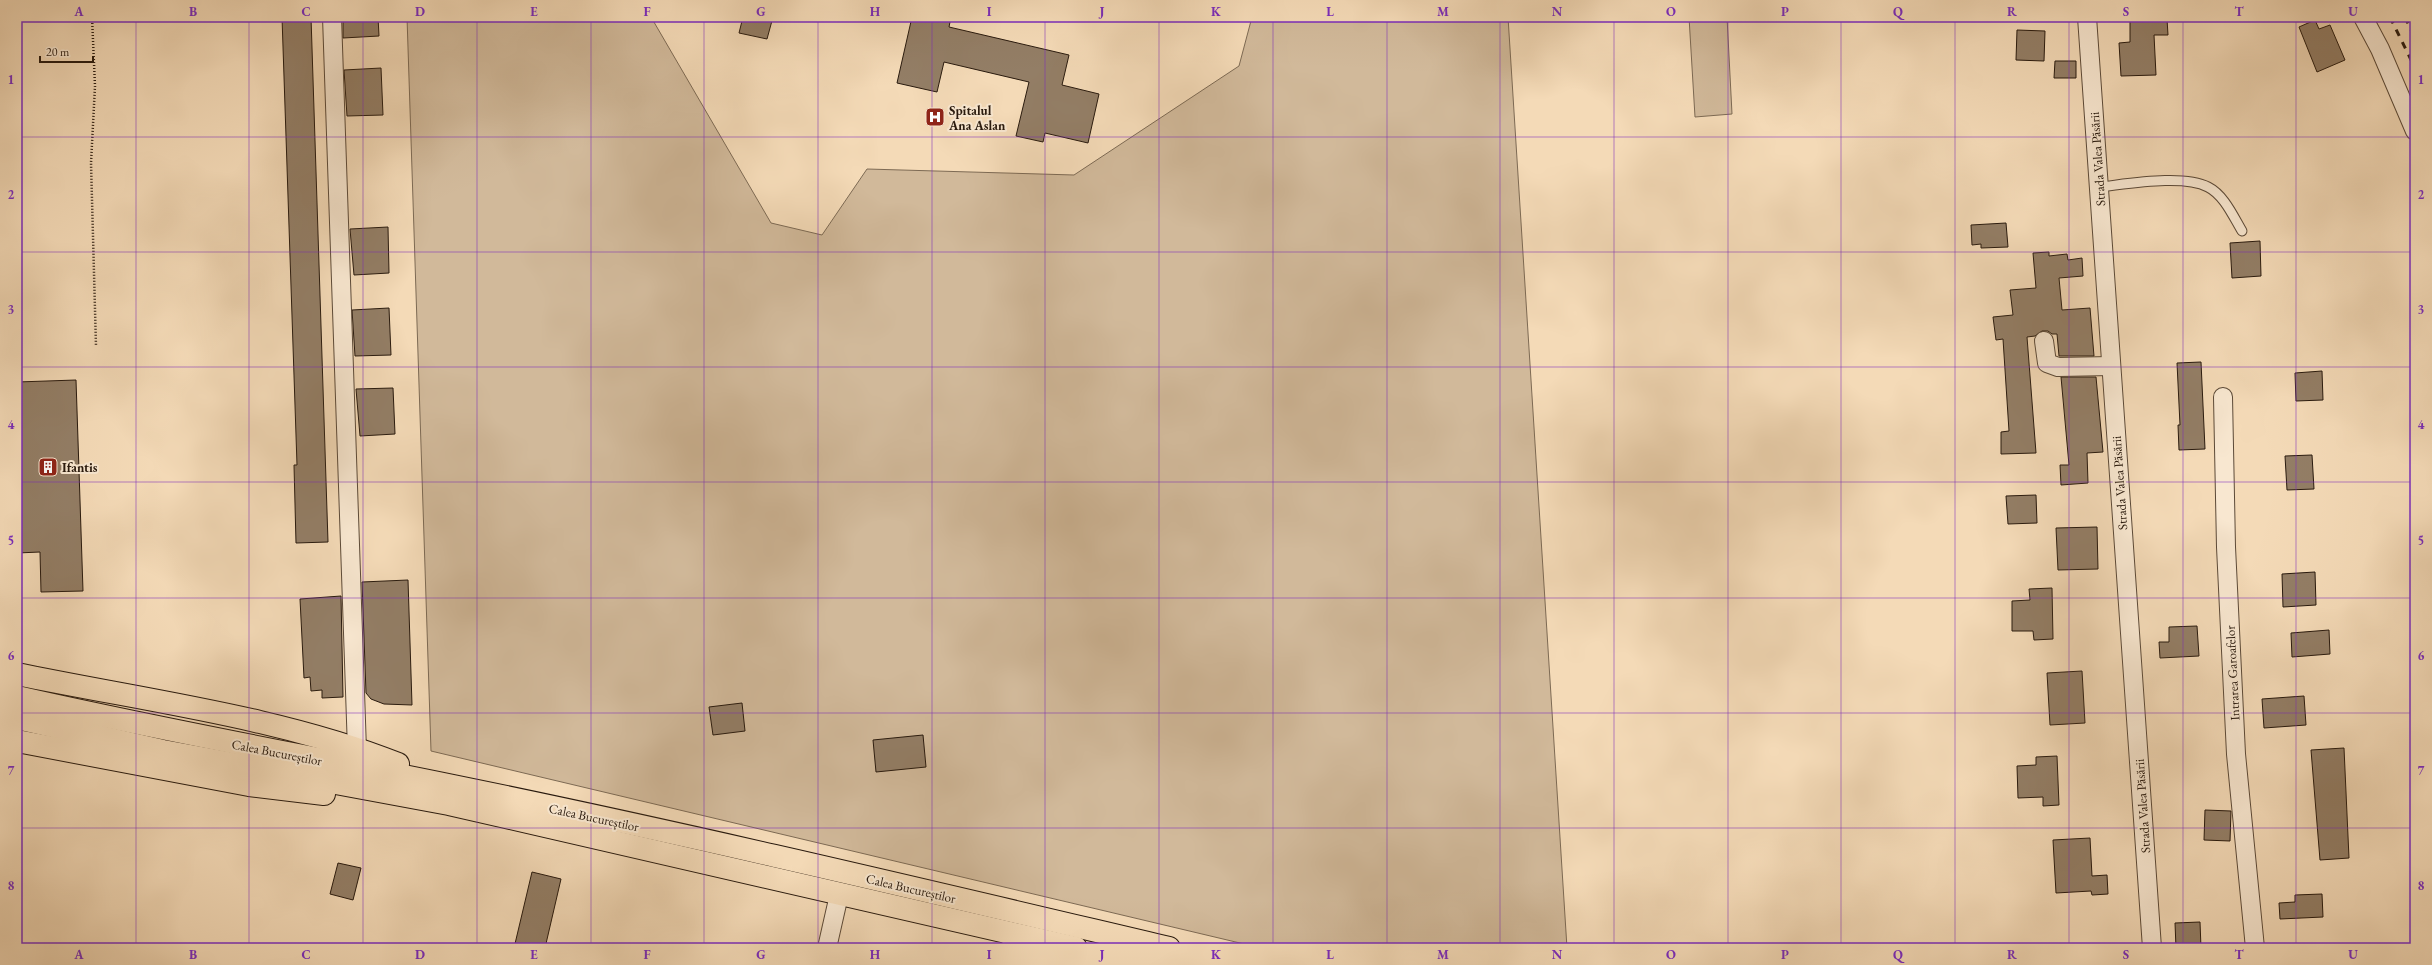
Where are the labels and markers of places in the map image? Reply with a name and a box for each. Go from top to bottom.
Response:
place label: Spitalul Ana Aslan [948,102,1006,134]
hospital icon: Spitalul Ana Aslan [924,106,946,128]
building icon: Ifantis [37,456,59,478]
place label: Ifantis [62,459,98,476]

